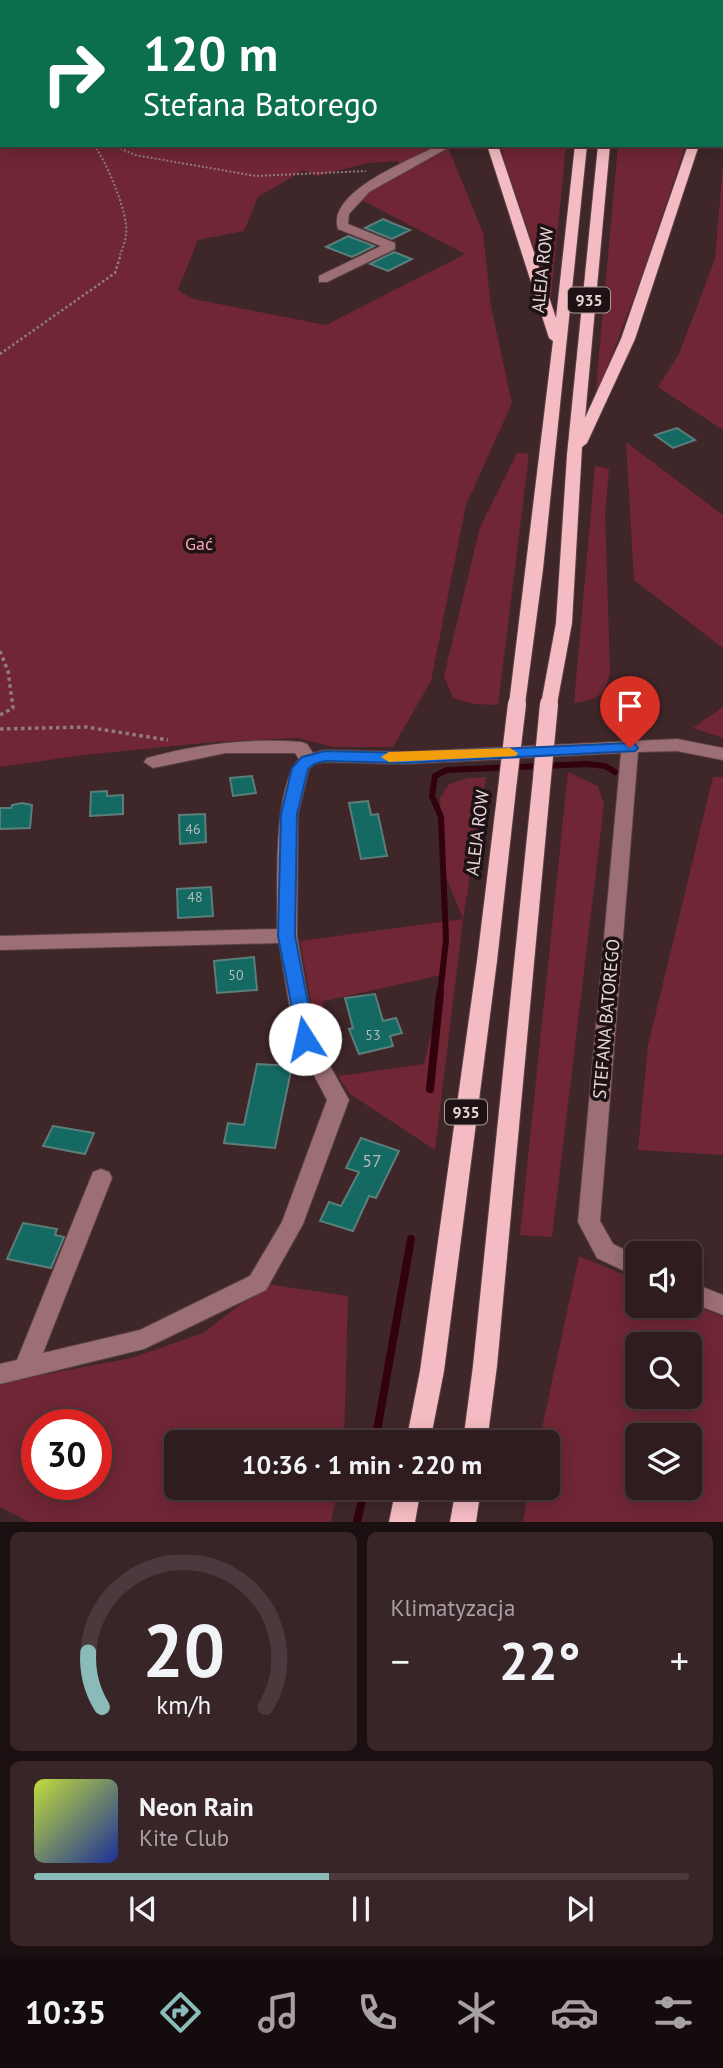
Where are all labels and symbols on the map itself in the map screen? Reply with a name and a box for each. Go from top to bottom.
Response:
street label: ALEJA ROW [526,226,558,314]
road number: 935 [568,288,610,312]
park label: Gać [185,532,213,555]
pin [600,676,660,748]
street label: ALEJA ROW [460,789,494,877]
house number: 46 [185,820,201,838]
house number: 48 [187,888,203,906]
street label: STEFANA BATOREGO [588,938,624,1100]
house number: 50 [228,966,244,984]
position arrow [268,1002,342,1076]
house number: 53 [365,1026,381,1044]
road number: 935 [445,1100,487,1124]
house number: 57 [362,1149,382,1172]
speed limit sign: 30 [21,1409,112,1500]

